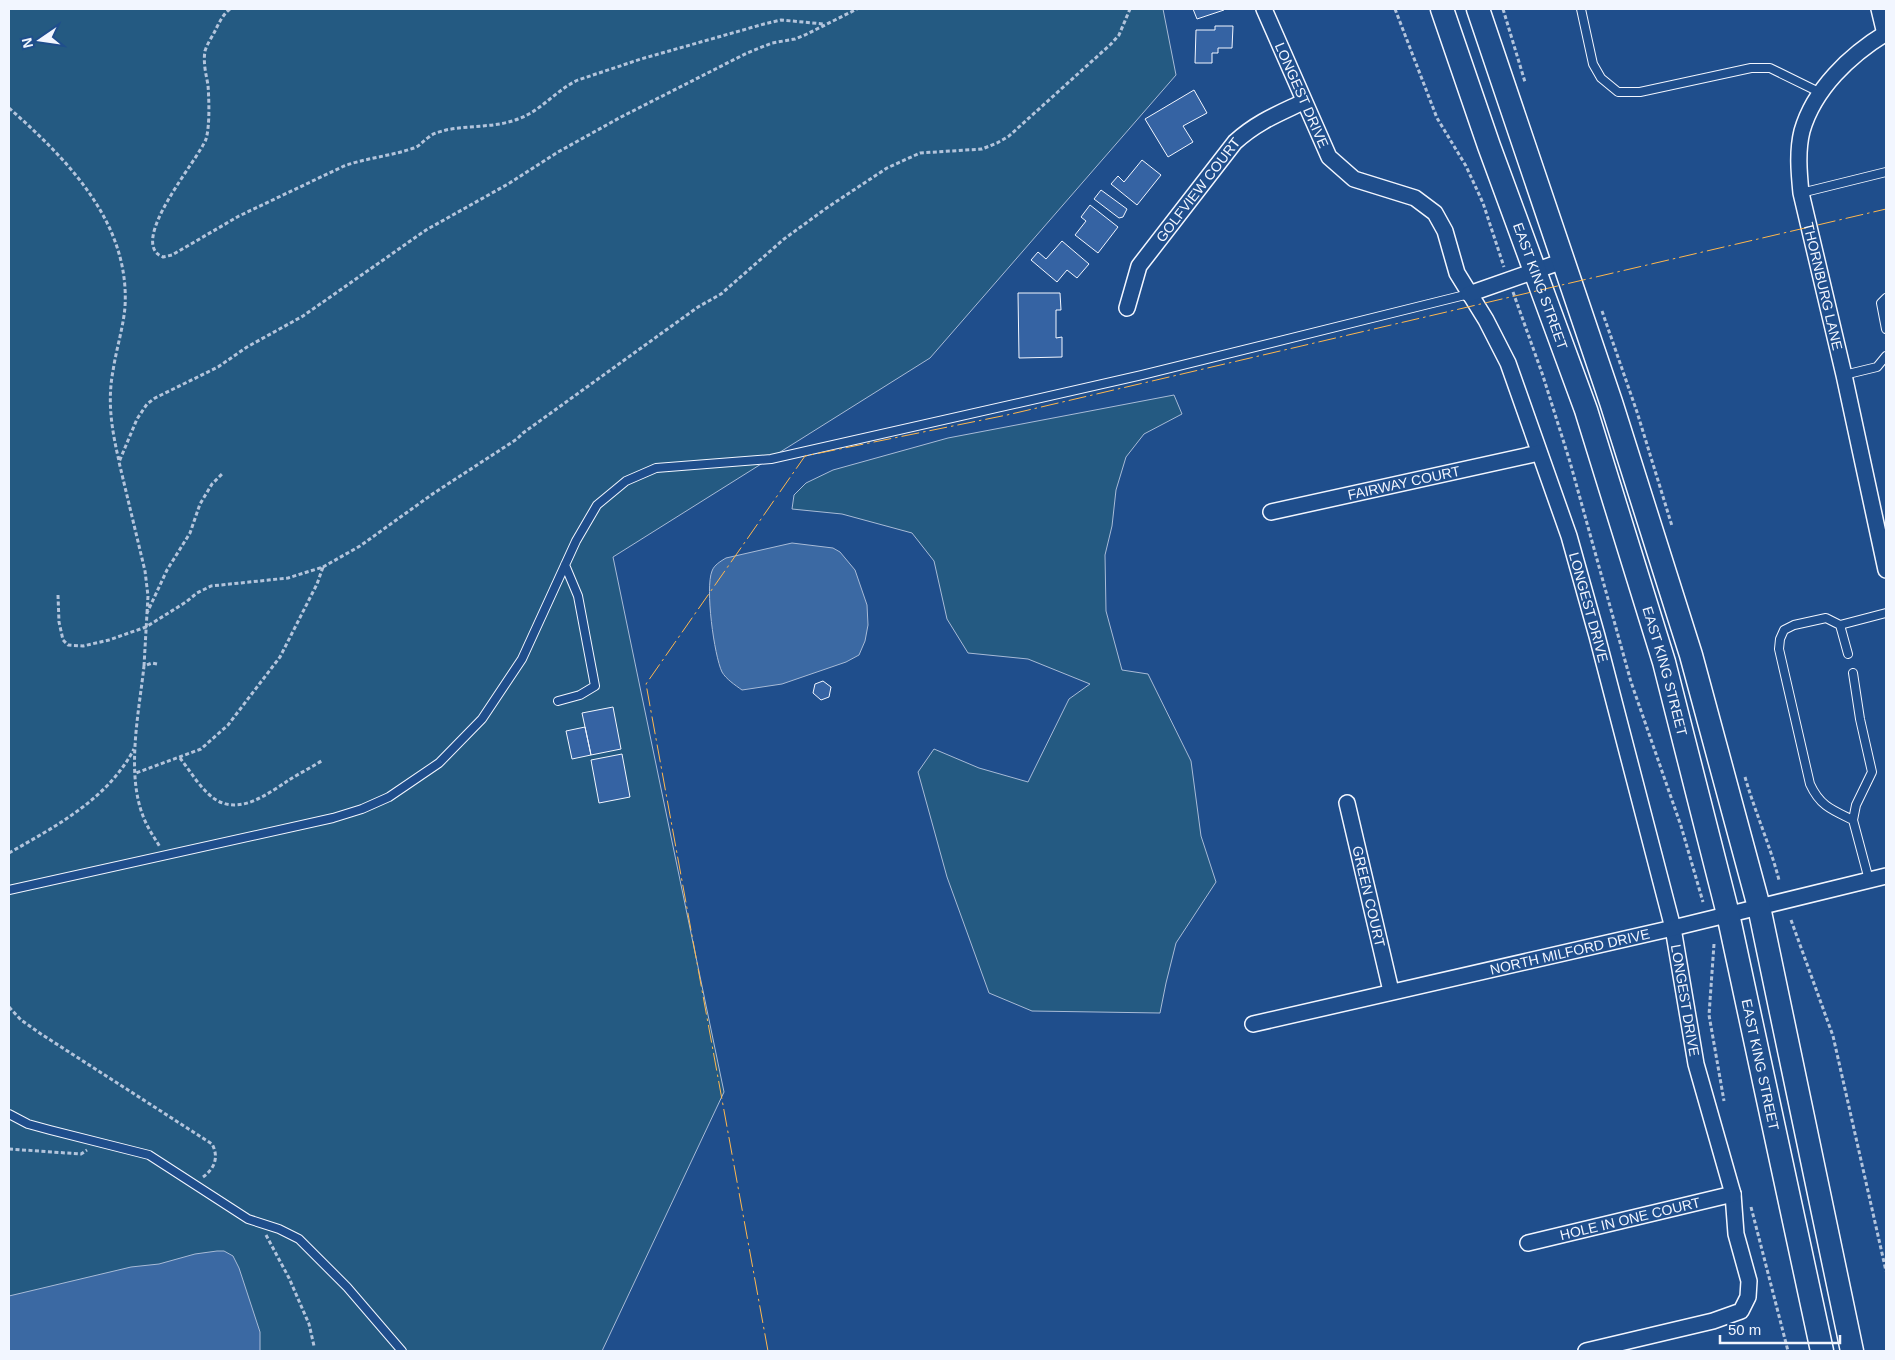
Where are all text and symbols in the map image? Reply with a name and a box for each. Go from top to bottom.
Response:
north arrow [15,15,65,65]
text: N [18,36,36,50]
street label: LONGEST DRIVE [1272,40,1332,150]
street label: GOLFVIEW COURT [1153,134,1244,245]
street label: EAST KING STREET [1510,221,1571,352]
street label: THORNBURG LANE [1800,221,1846,352]
street label: FAIRWAY COURT [1346,463,1462,503]
street label: LONGEST DRIVE [1566,550,1611,664]
street label: EAST KING STREET [1639,604,1691,738]
street label: GREEN COURT [1349,844,1389,949]
street label: NORTH MILFORD DRIVE [1488,926,1651,978]
street label: LONGEST DRIVE [1668,943,1703,1058]
street label: EAST KING STREET [1739,998,1782,1132]
street label: HOLE IN ONE COURT [1558,1194,1702,1243]
scale bar [1720,1312,1840,1344]
text: 50 m [1728,1321,1761,1338]

